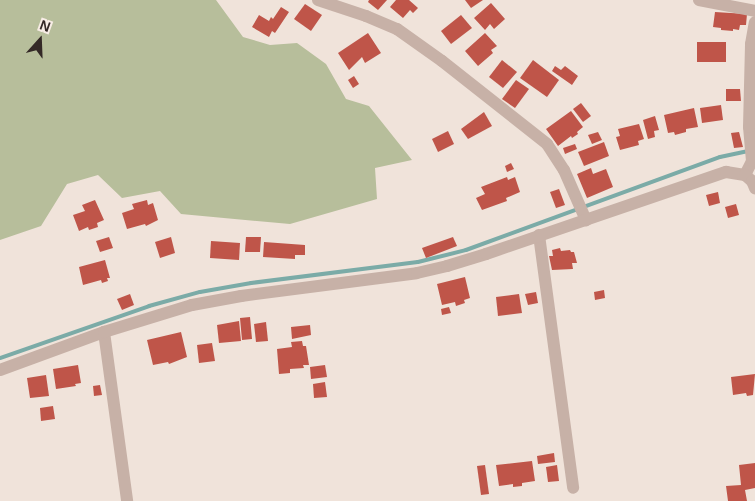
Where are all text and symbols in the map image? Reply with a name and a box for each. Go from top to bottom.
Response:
north arrow [15,15,65,65]
text: N [38,17,53,35]

